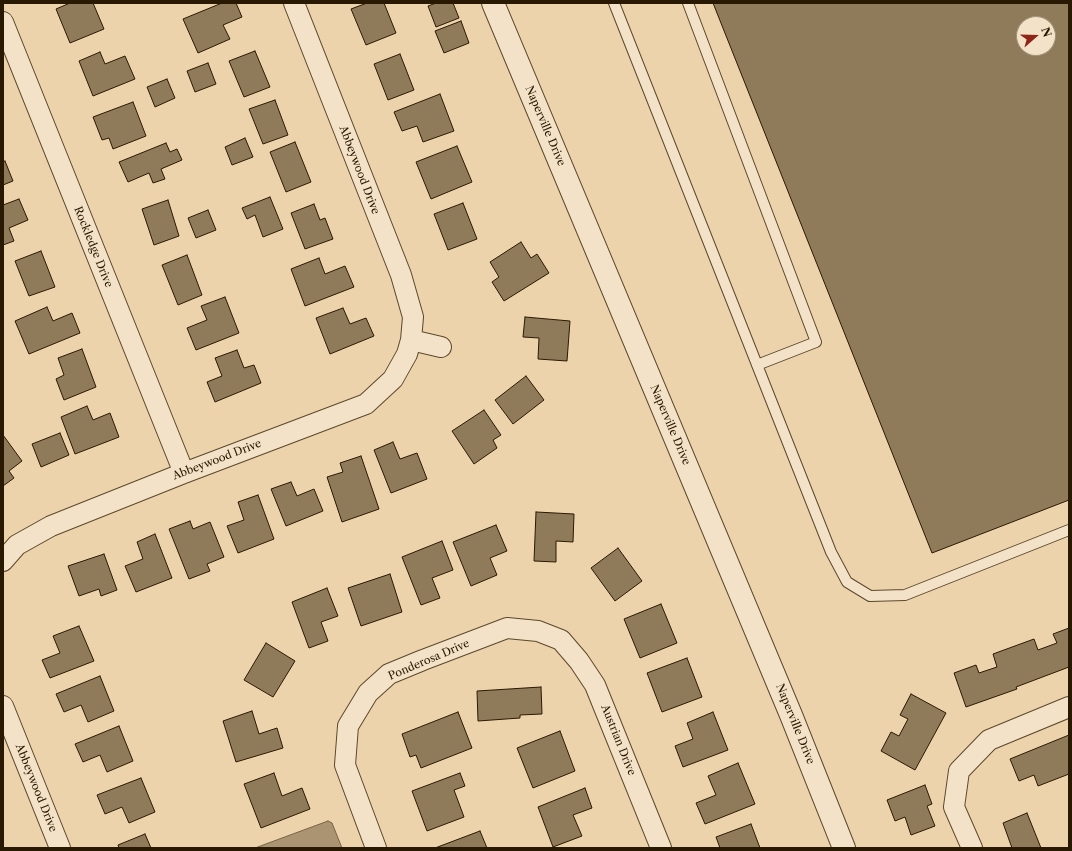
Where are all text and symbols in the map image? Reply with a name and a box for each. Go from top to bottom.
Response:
north arrow [1016,16,1056,56]
text: N [1038,25,1055,39]
street label: Naperville Drive [522,84,568,168]
street label: Abbeywood Drive [336,124,382,216]
street label: Rockledge Drive [71,204,115,290]
street label: Naperville Drive [647,383,693,467]
street label: Abbeywood Drive [171,437,263,483]
street label: Ponderosa Drive [386,637,472,683]
street label: Naperville Drive [773,682,817,766]
street label: Austrian Drive [598,702,638,778]
street label: Abbeywood Drive [12,742,60,834]

